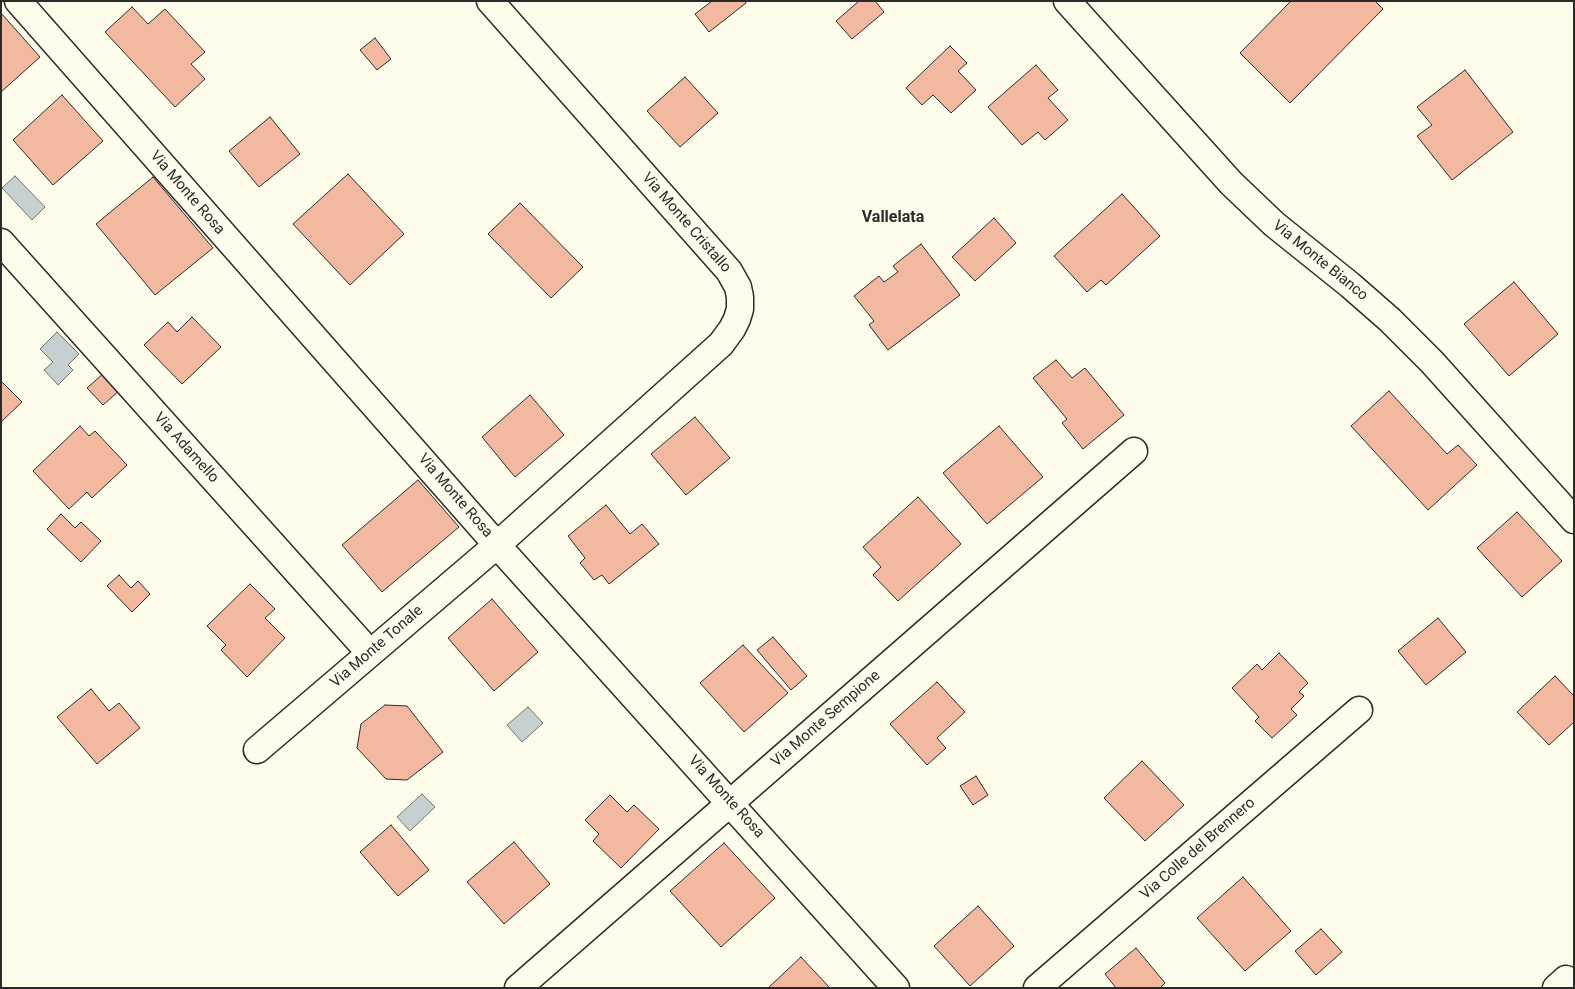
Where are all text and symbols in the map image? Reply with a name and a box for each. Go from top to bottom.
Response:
street label: Via Monte Rosa [146,147,228,239]
street label: Via Monte Cristallo [638,169,734,277]
district label: Vallelata [862,208,924,228]
street label: Via Monte Bianco [1269,217,1371,305]
street label: Via Adamello [150,409,222,487]
street label: Via Monte Rosa [414,450,496,542]
street label: Via Monte Tonale [327,602,427,692]
street label: Via Monte Sempione [768,667,884,771]
street label: Via Monte Rosa [684,752,768,842]
street label: Via Colle del Brennero [1137,794,1259,904]

